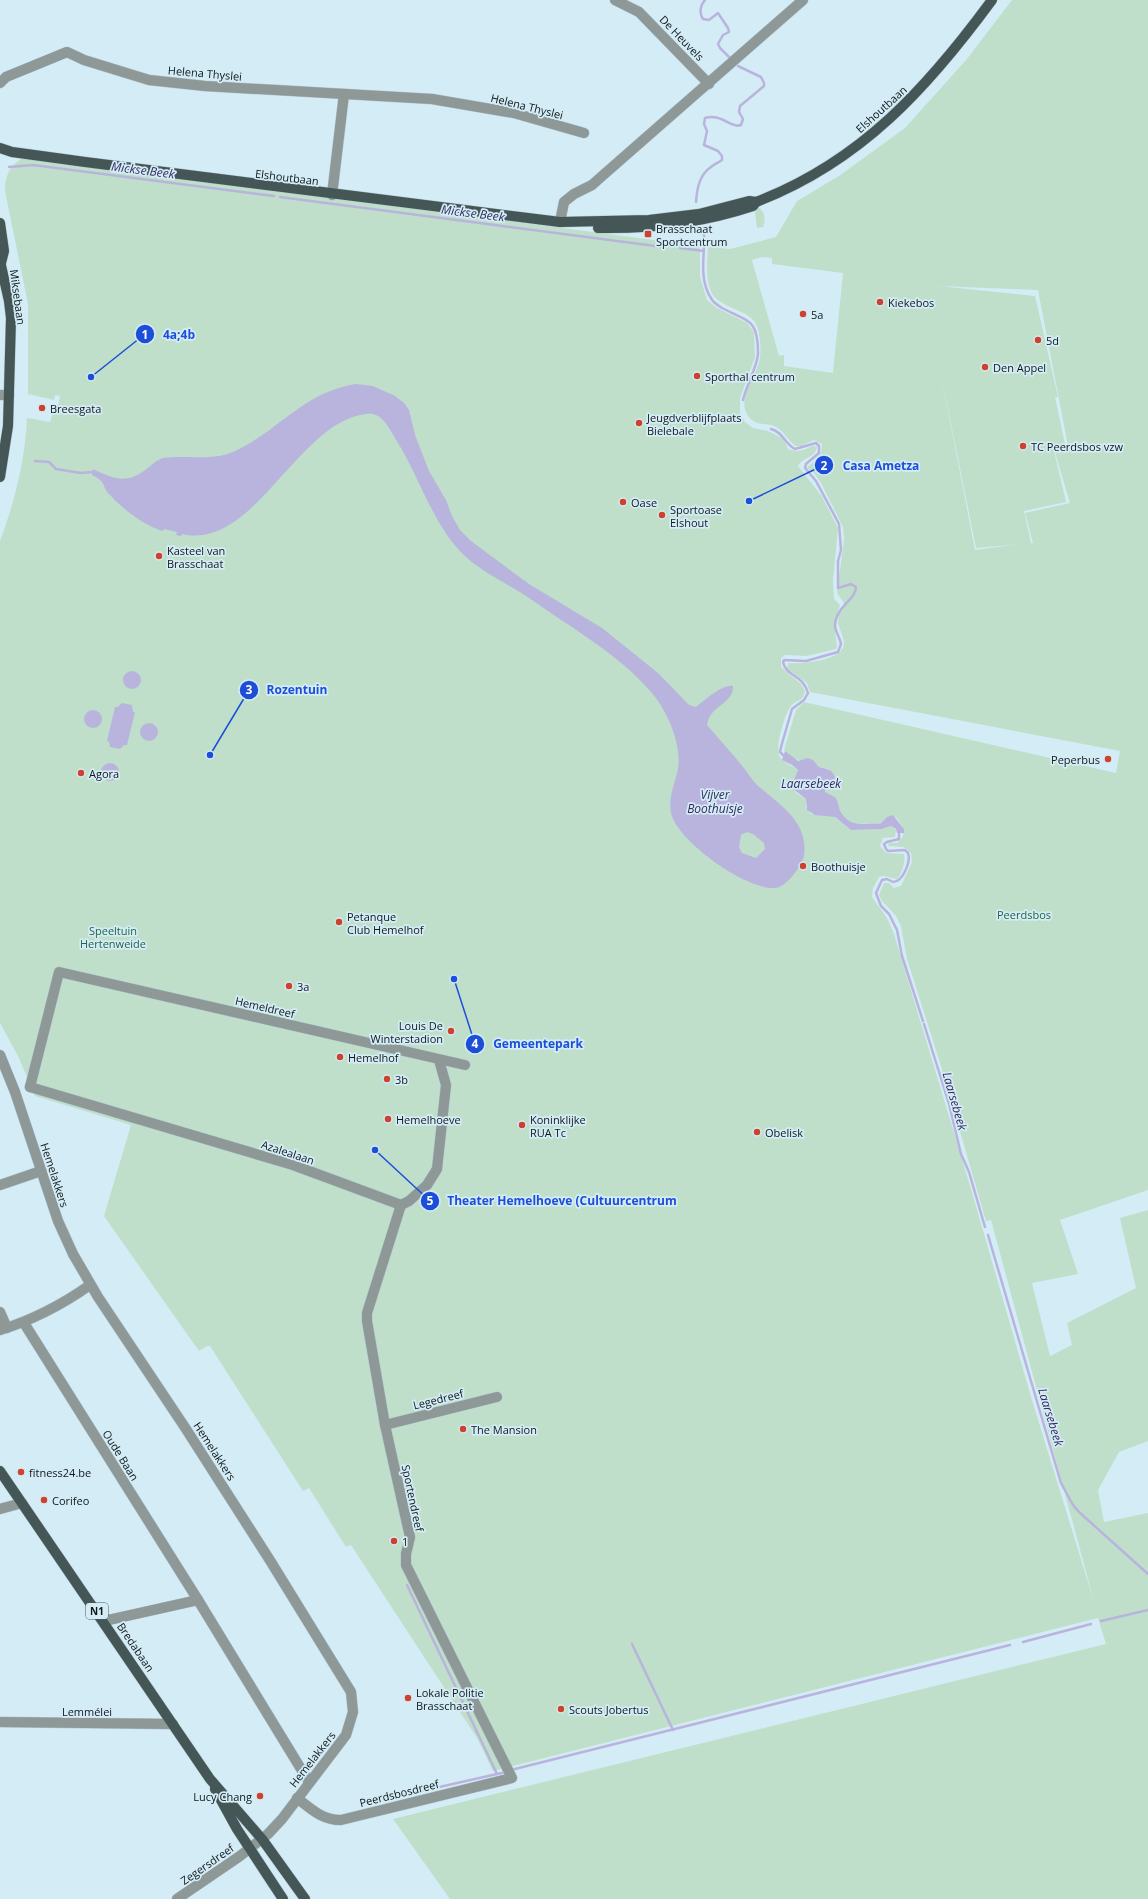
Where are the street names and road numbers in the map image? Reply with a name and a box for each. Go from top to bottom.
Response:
street label: De Heuvels [657,12,707,64]
street label: Helena Thyslei [167,62,243,84]
street label: Elshoutbaan [852,82,910,136]
street label: Helena Thyslei [489,90,565,122]
street label: Elshoutbaan [254,166,320,188]
street label: Miksebaan [7,268,29,326]
street label: Hemeldreef [234,993,298,1021]
street label: Azalealaan [260,1136,316,1168]
street label: Hemelakkers [38,1141,72,1209]
street label: Legedreef [411,1385,466,1412]
street label: Hemelakkers [190,1419,240,1483]
street label: Oude Baan [99,1427,143,1483]
street label: Sportendreef [399,1463,428,1534]
road number: N1 [86,1603,108,1619]
street label: Bredabaan [114,1619,158,1675]
street label: Lemmélei [62,1704,112,1719]
street label: Hemelakkers [285,1728,339,1790]
street label: Peerdsbosdreef [358,1776,442,1810]
street label: Zegersdreef [177,1839,238,1888]

